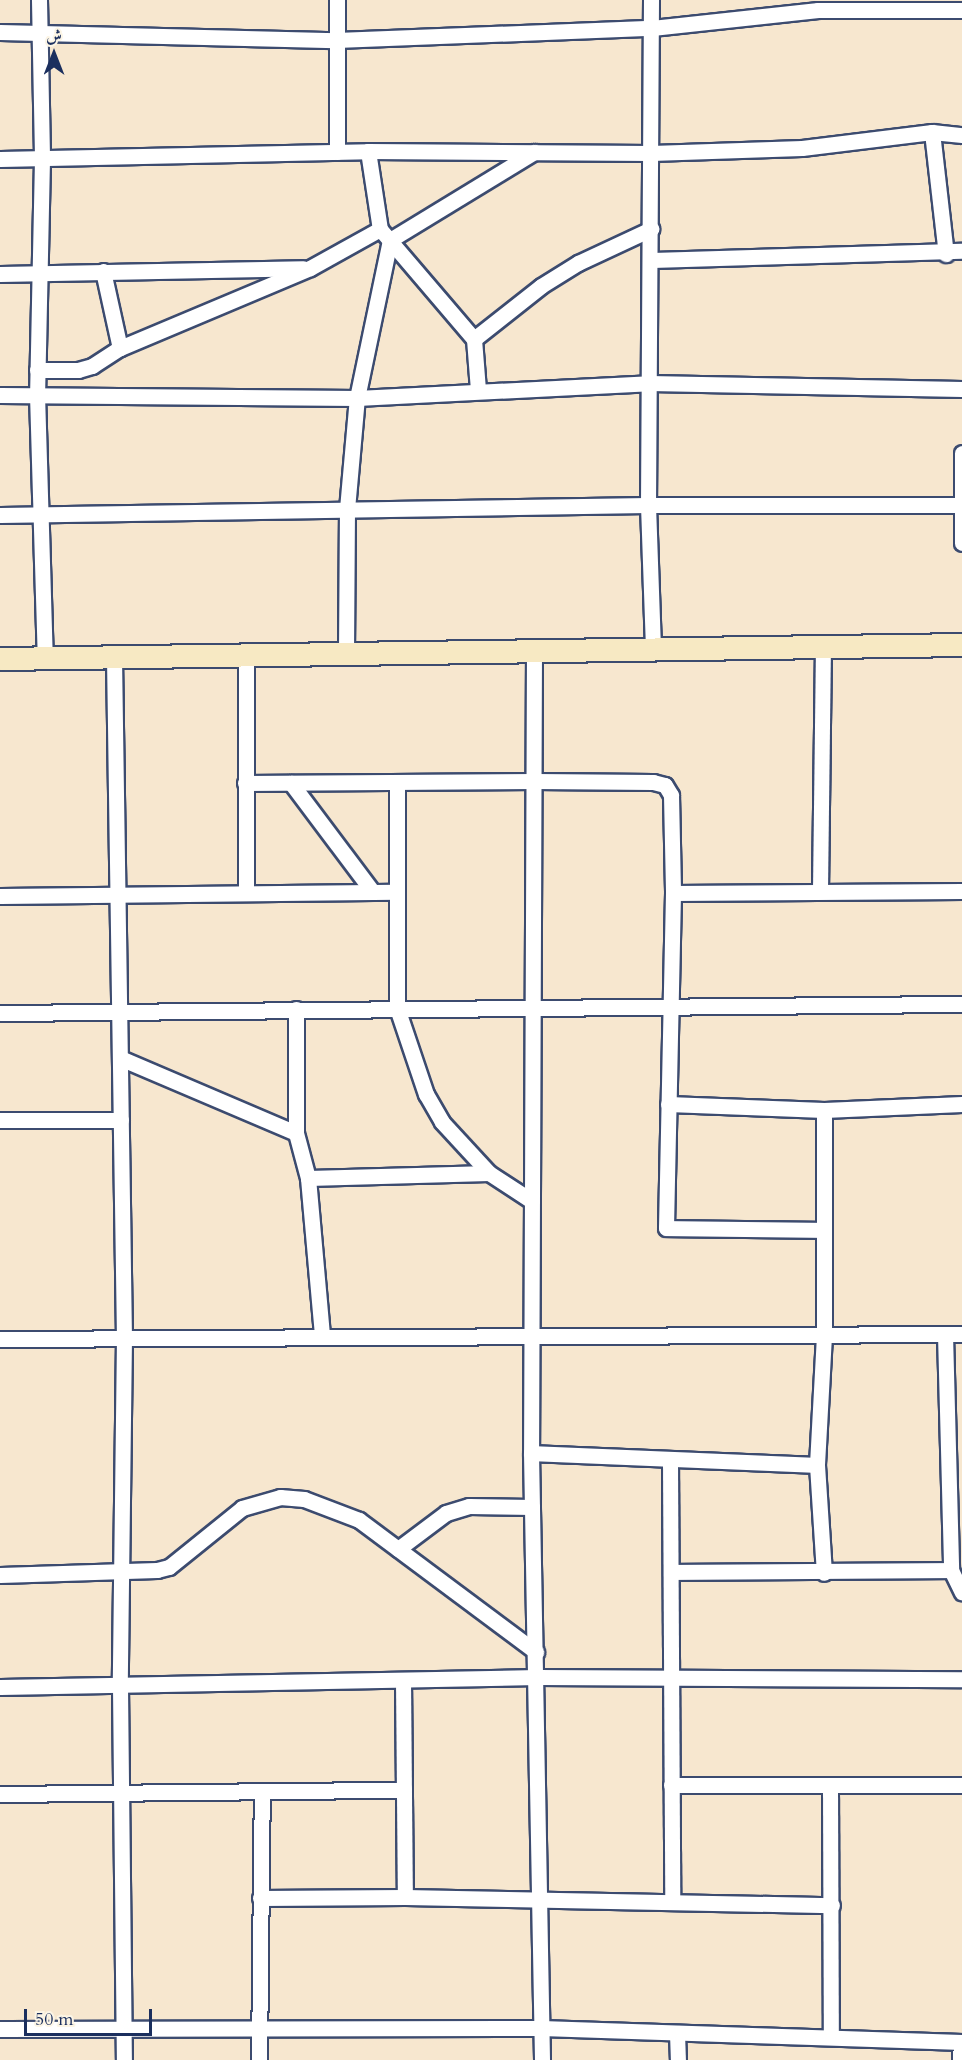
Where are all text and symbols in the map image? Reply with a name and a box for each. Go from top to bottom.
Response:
north arrow [24,24,84,84]
text: ش [46,25,62,47]
scale bar [27,1997,154,2035]
text: 50 m [35,2007,74,2032]

